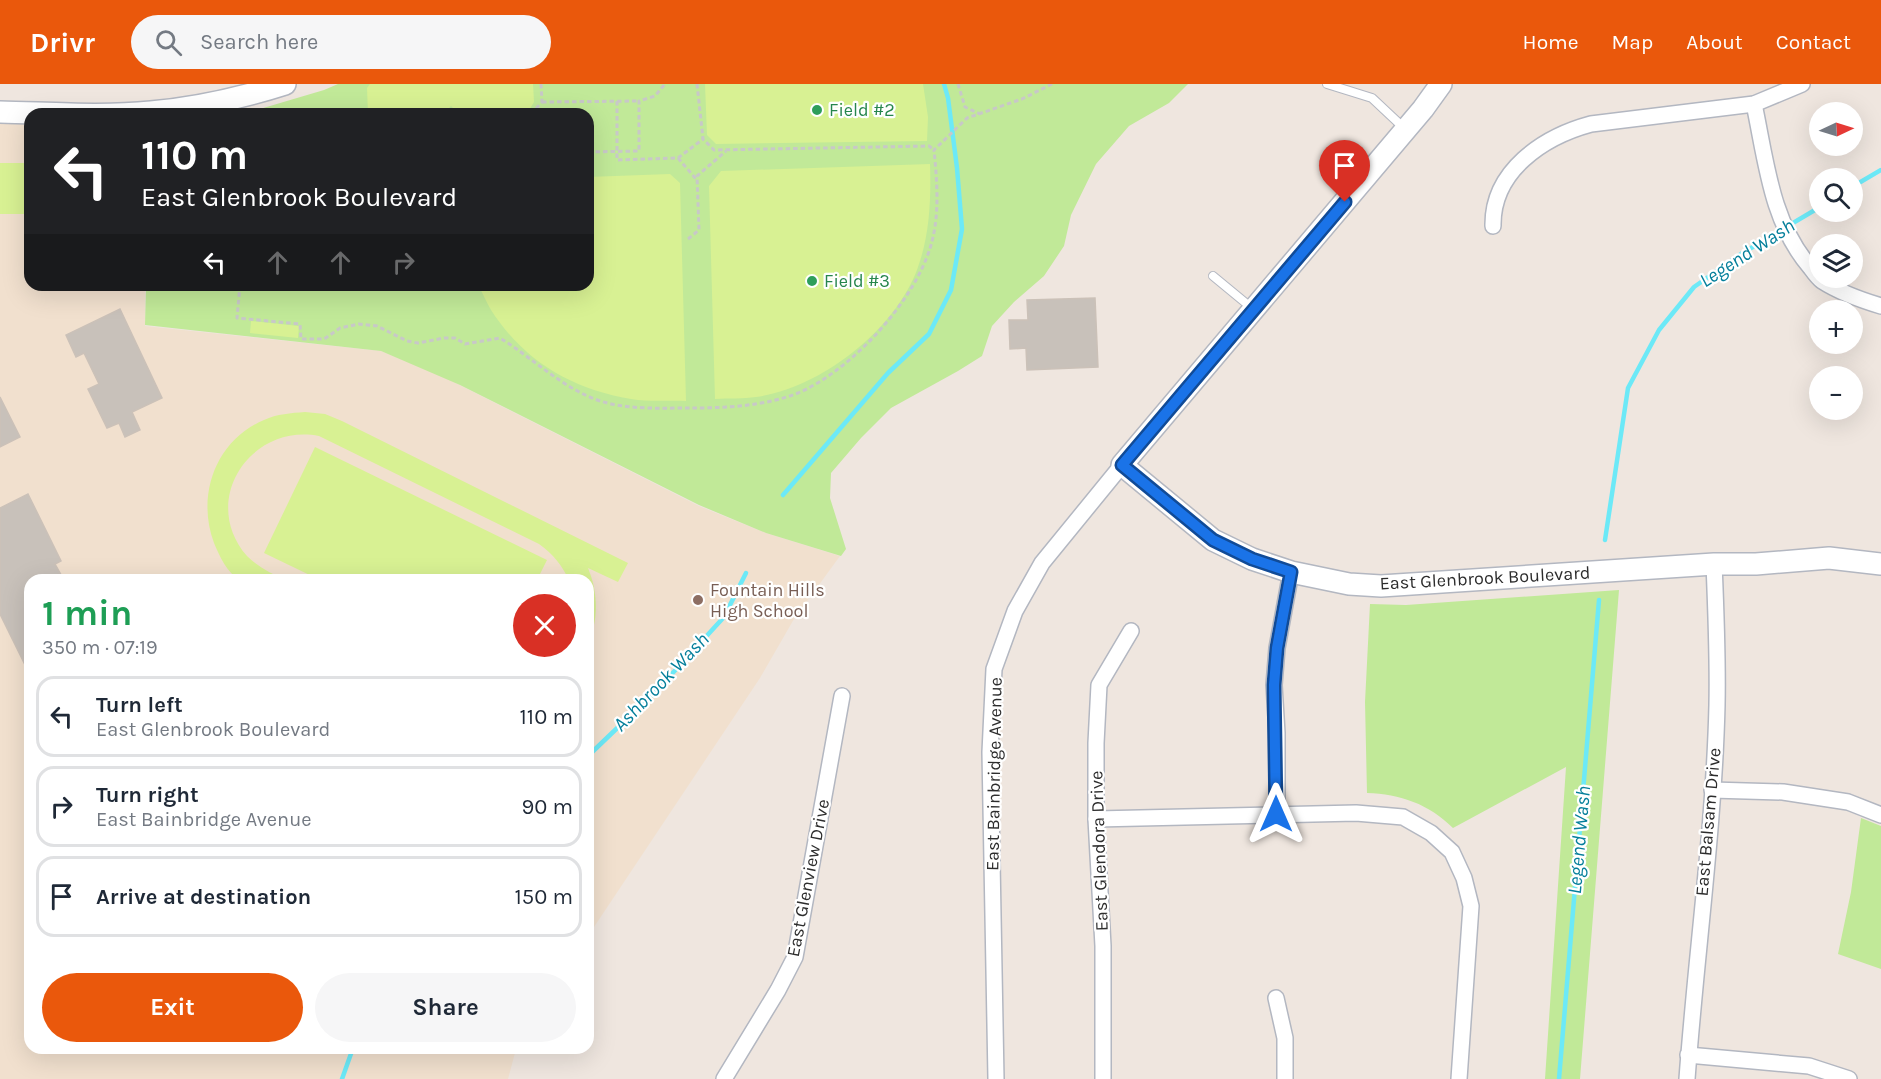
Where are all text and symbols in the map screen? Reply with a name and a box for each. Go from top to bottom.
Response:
search box [131,15,551,69]
text: Drivr [30,26,95,59]
icon: search [152,26,185,59]
text: Search here [200,29,318,55]
text: Home [1523,30,1579,54]
text: Map [1612,30,1653,54]
text: About [1686,30,1743,54]
text: Contact [1776,30,1851,54]
place label: Field #2 [829,99,895,121]
north arrow [1809,102,1863,156]
map controls [1809,102,1863,420]
marker: Field #2 [810,103,824,117]
text: 110 m [141,130,248,180]
icon: left [42,132,120,210]
pin [1319,140,1370,202]
icon: arrive [1328,149,1361,182]
button: search [1809,168,1863,222]
text: East Glenbrook Boulevard [141,181,457,213]
water label: Legend Wash [1695,214,1799,292]
button: layers [1809,234,1863,288]
icon: left [198,246,231,279]
icon: ahead [261,246,294,279]
icon: ahead [324,246,357,279]
icon: right [387,246,420,279]
place label: Field #3 [824,270,890,292]
marker: Field #3 [805,274,819,288]
button: + [1809,300,1863,354]
button: − [1809,366,1863,420]
street label: East Glenbrook Boulevard [1379,561,1591,595]
place label: Fountain Hills High School [710,579,825,622]
text: 1 min [42,592,132,634]
marker: Fountain Hills High School [691,593,705,607]
button: close [513,594,576,657]
water label: Ashbrook Wash [608,628,714,736]
text: 350 m · 07:19 [42,636,158,659]
street label: East Bainbridge Avenue [981,677,1007,871]
text: Turn left [96,692,183,718]
icon: left [45,700,78,733]
text: 110 m [520,704,573,730]
text: East Glenbrook Boulevard [96,718,330,741]
street label: East Balsam Drive [1691,747,1725,897]
street label: East Glendora Drive [1085,770,1113,932]
text: Turn right [96,782,199,808]
position arrow [1244,782,1308,846]
water label: Legend Wash [1563,785,1595,895]
icon: right [45,790,78,823]
text: 90 m [521,794,573,820]
street label: East Glenview Drive [782,797,834,959]
text: East Bainbridge Avenue [96,808,312,831]
icon: arrive [45,880,78,913]
text: Arrive at destination [96,884,311,910]
text: 150 m [514,884,573,910]
button: Exit [42,973,303,1042]
button: Share [315,973,576,1042]

